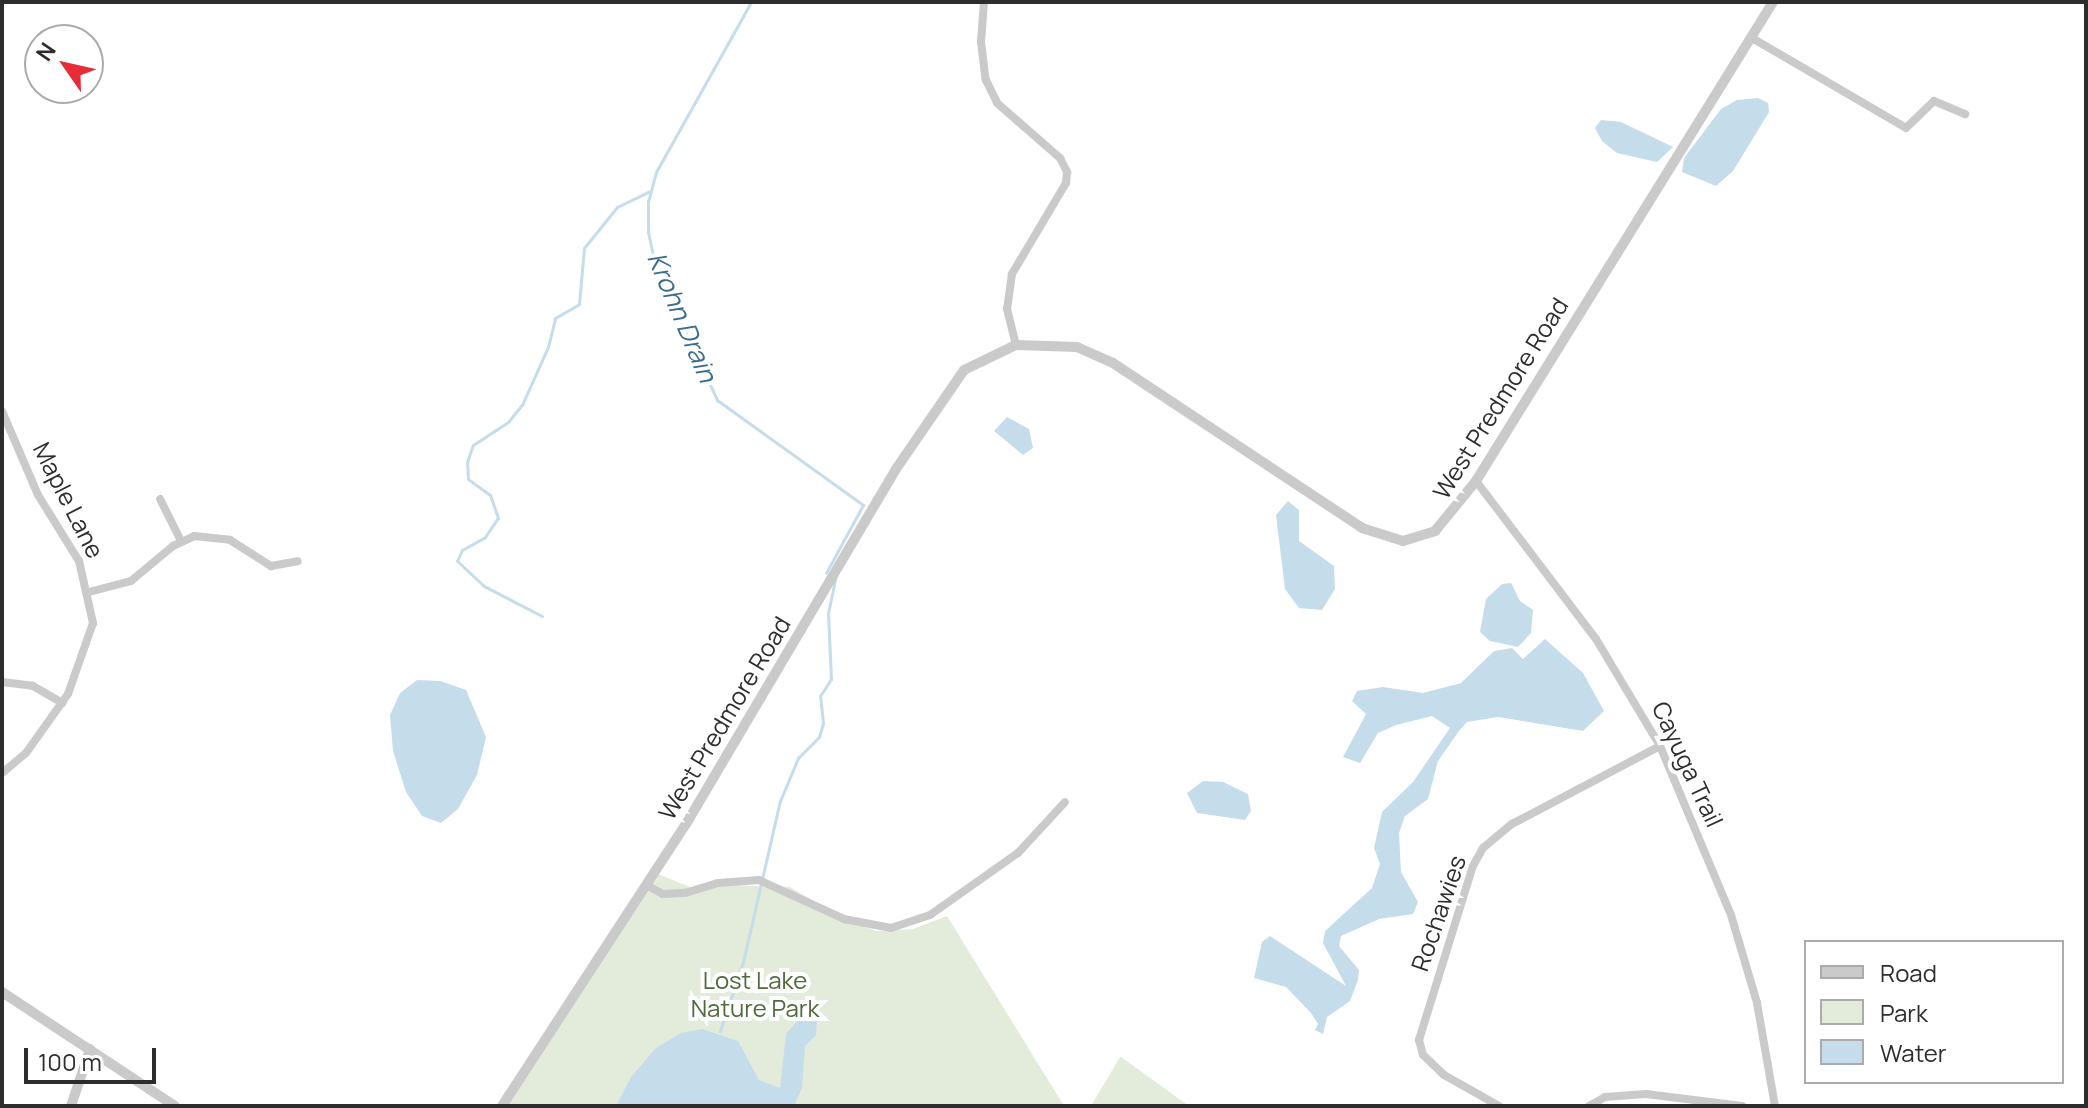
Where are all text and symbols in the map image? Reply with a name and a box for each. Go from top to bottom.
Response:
north arrow [24,24,104,104]
text: N [29,37,63,67]
water label: Krohn Drain [641,247,723,387]
street label: West Predmore Road [1426,292,1574,504]
street label: Maple Lane [28,437,110,563]
street label: West Predmore Road [652,611,796,825]
street label: Cayuga Trail [1646,697,1730,831]
street label: Rochawies [1405,851,1471,975]
legend [1804,940,2064,1084]
text: Road [1880,956,1937,989]
park label: Lost Lake Nature Park [691,966,819,1022]
text: Park [1880,996,1928,1029]
scale bar [28,1032,160,1082]
text: Water [1880,1036,1947,1069]
text: 100 m [38,1045,102,1078]

